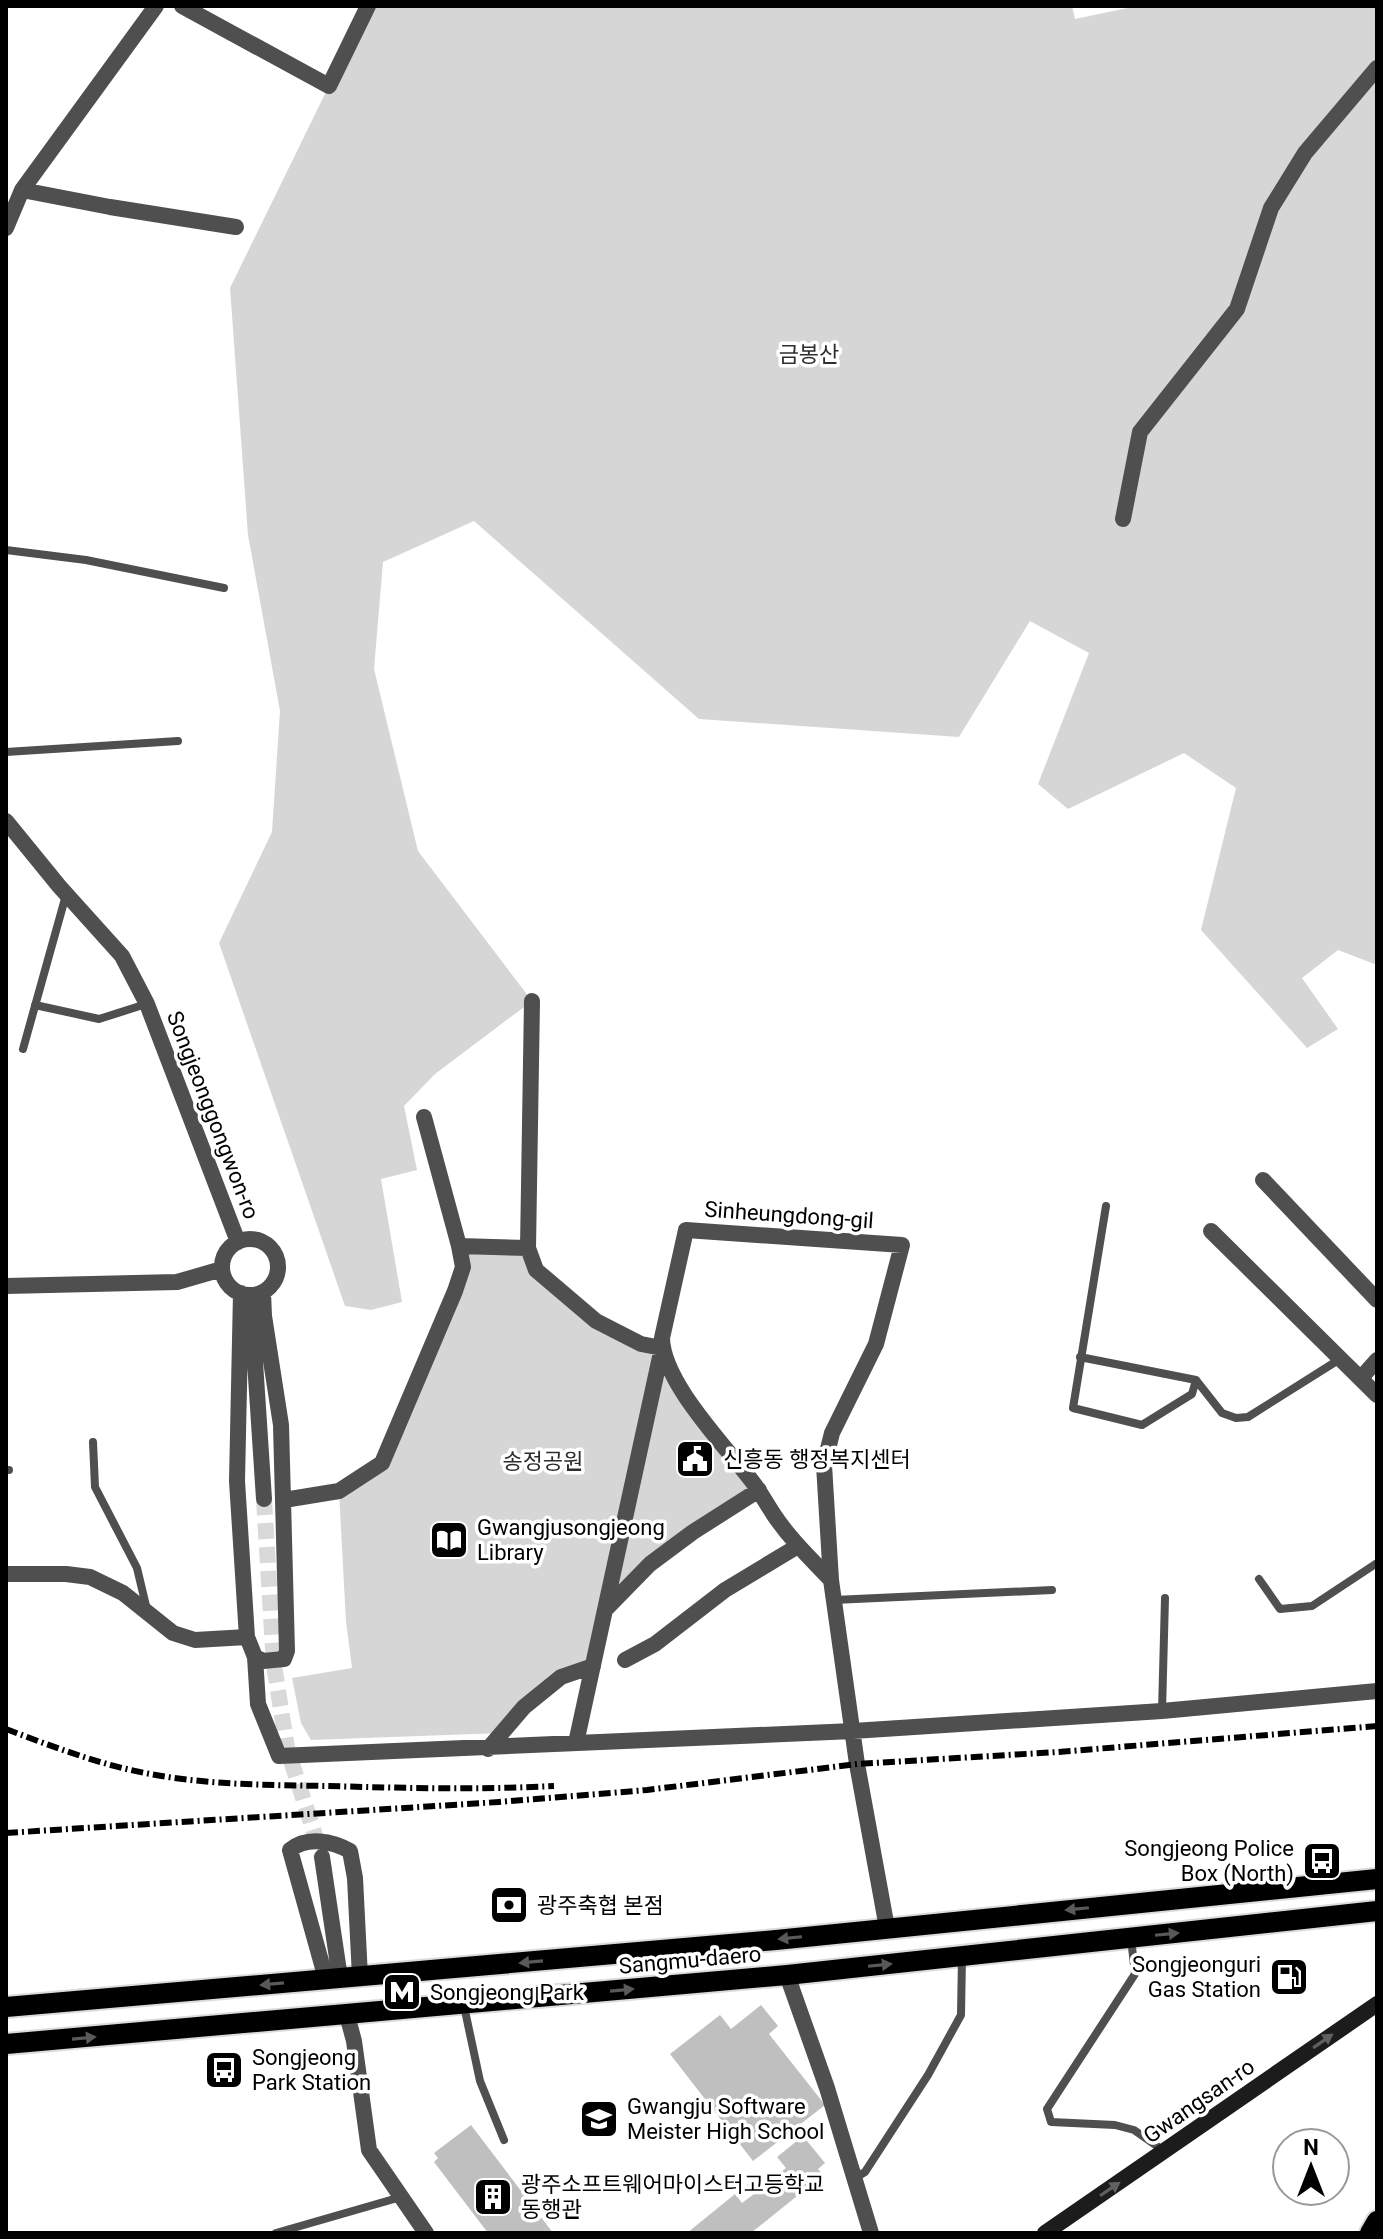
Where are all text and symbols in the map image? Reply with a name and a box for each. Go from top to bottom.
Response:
park label: 금봉산 [779,342,839,367]
street label: Songjeonggongwon-ro [162,1008,264,1222]
street label: Sinheungdong-gil [704,1197,874,1233]
public building icon: 신흥동 행정복지센터 [674,1438,716,1480]
place label: 신흥동 행정복지센터 [723,1447,911,1472]
park label: 송정공원 [503,1449,583,1474]
place label: Gwangjusongjeong Library [477,1515,665,1565]
library icon: Gwangjusongjeong Library [428,1519,470,1561]
place label: Songjeong Police Box (North) [1124,1836,1294,1887]
bus stop icon: Songjeong Police Box (North) [1301,1840,1343,1882]
bank icon: 광주축협 본점 [488,1884,530,1926]
place label: 광주축협 본점 [537,1893,664,1918]
one-way arrow [1064,1902,1089,1915]
one-way arrow [1155,1927,1180,1940]
one-way arrow [777,1932,802,1945]
street label: Sangmu-daero [618,1941,762,1979]
place label: Songjeonguri Gas Station [1132,1952,1261,2002]
one-way arrow [518,1955,543,1968]
fuel station icon: Songjeonguri Gas Station [1268,1956,1310,1998]
one-way arrow [868,1958,893,1971]
metro station icon: Songjeong Park [381,1971,423,2013]
one-way arrow [259,1978,284,1991]
place label: Songjeong Park [430,1980,585,2005]
one-way arrow [610,1984,635,1997]
one-way arrow [72,2031,97,2044]
one-way arrow [1313,2034,1334,2049]
place label: Songjeong Park Station [252,2045,371,2095]
bus stop icon: Songjeong Park Station [203,2049,245,2091]
street label: Gwangsan-ro [1139,2054,1259,2148]
place label: Gwangju Software Meister High School [627,2094,824,2144]
school or university icon: Gwangju Software Meister High School [578,2098,620,2140]
north arrow [1271,2127,1351,2207]
text: N [1303,2135,1319,2160]
place label: 광주소프트웨어마이스터고등학교 동행관 [521,2172,825,2222]
building icon: 광주소프트웨어마이스터고등학교 동행관 [472,2176,514,2218]
one-way arrow [1099,2182,1120,2197]

